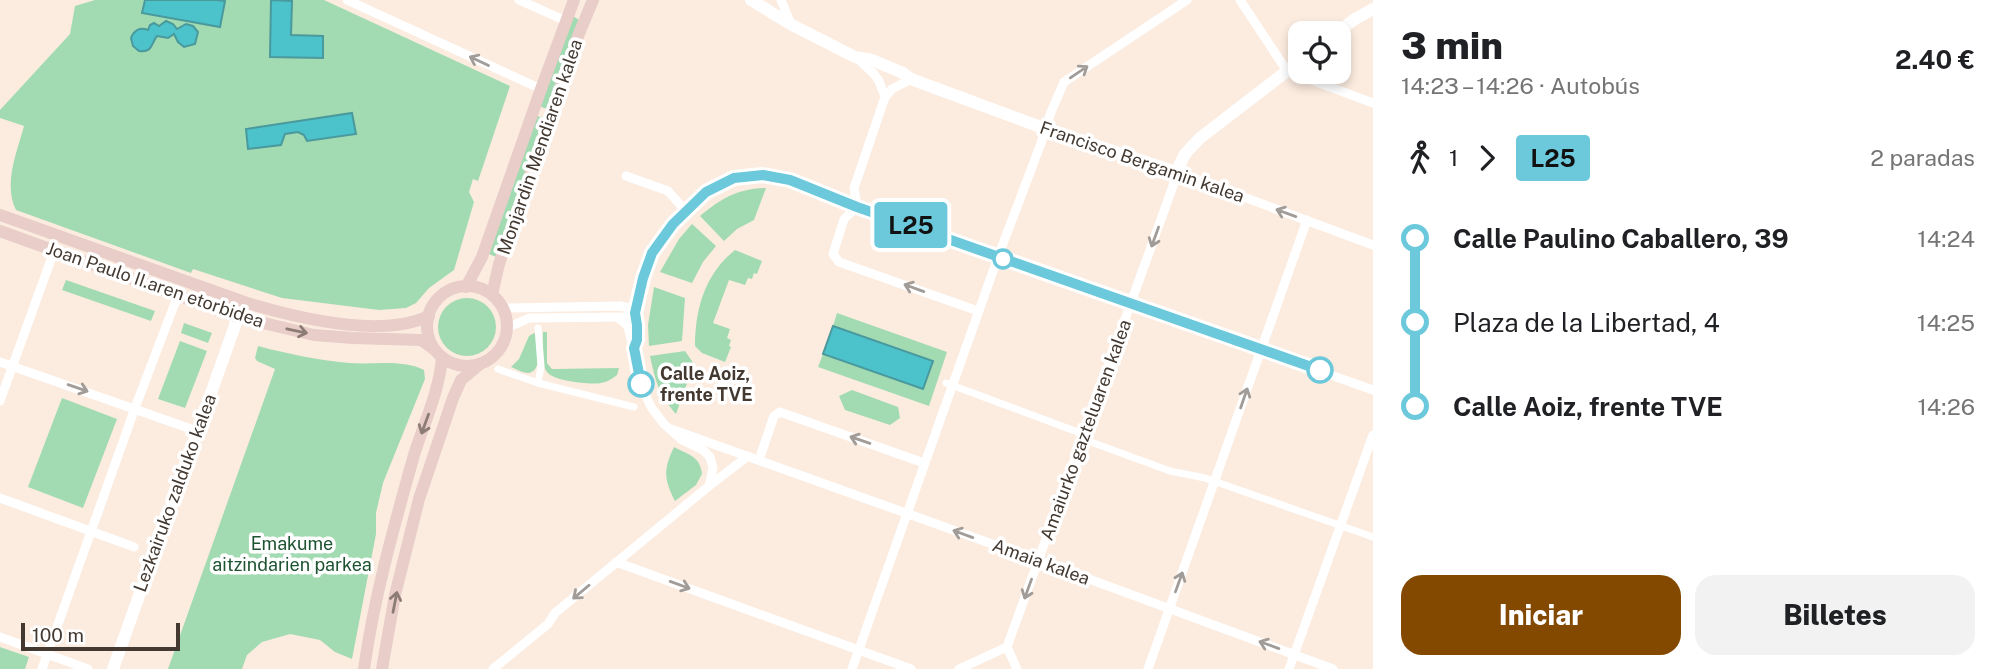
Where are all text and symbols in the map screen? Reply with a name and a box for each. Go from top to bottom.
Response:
map controls [1288,21,1351,84]
button: locate [1288,21,1351,84]
text: 3 min [1401,23,1503,68]
street label: Monjardin Mendiaren kalea [493,36,586,257]
text: 2.40 € [1895,44,1975,75]
one-way arrow [468,54,490,67]
one-way arrow [1069,65,1088,79]
text: 14:23 – 14:26 · Autobús [1401,72,1640,99]
street label: Francisco Bergamin kalea [1037,117,1247,206]
icon: walk [1401,139,1439,177]
icon: forward [1468,139,1506,177]
text: 1 [1449,144,1458,171]
text: L25 [1530,144,1576,172]
text: 2 paradas [1870,144,1975,171]
line badge: L25 [871,202,951,248]
one-way arrow [1275,206,1297,218]
text: L25 [888,211,934,239]
text: Calle Paulino Caballero, 39 [1453,223,1789,254]
text: 14:24 [1917,225,1975,252]
one-way arrow [1148,226,1160,248]
street label: Joan Paulo II.aren etorbidea [44,237,267,332]
unlabelled marker [993,249,1013,269]
one-way arrow [904,281,926,293]
text: Plaza de la Libertad, 4 [1453,307,1720,338]
text: 14:25 [1917,309,1975,336]
street label: Amaiurko gazteluaren kalea [1036,317,1135,543]
one-way arrow [285,325,307,338]
unlabelled marker [1307,357,1333,383]
place label: Calle Aoiz, frente TVE [660,363,753,405]
marker: Calle Aoiz, frente TVE [628,371,654,397]
one-way arrow [66,383,88,396]
one-way arrow [1239,387,1251,409]
street label: Lezkairuko zalduko kalea [129,391,220,595]
text: Calle Aoiz, frente TVE [1453,391,1723,422]
text: 14:26 [1918,393,1975,420]
one-way arrow [418,412,430,434]
one-way arrow [849,433,871,445]
one-way arrow [953,527,975,539]
park label: Emakume aitzindarien parkea [212,533,372,575]
street label: Amaia kalea [990,534,1093,589]
one-way arrow [1174,571,1186,593]
button: Iniciar [1401,575,1681,655]
button: Billetes [1695,575,1975,655]
one-way arrow [1021,577,1034,599]
one-way arrow [669,580,691,593]
one-way arrow [573,584,591,599]
one-way arrow [388,591,402,614]
scale bar [21,620,180,652]
text: 100 m [32,624,84,646]
one-way arrow [1258,638,1280,651]

